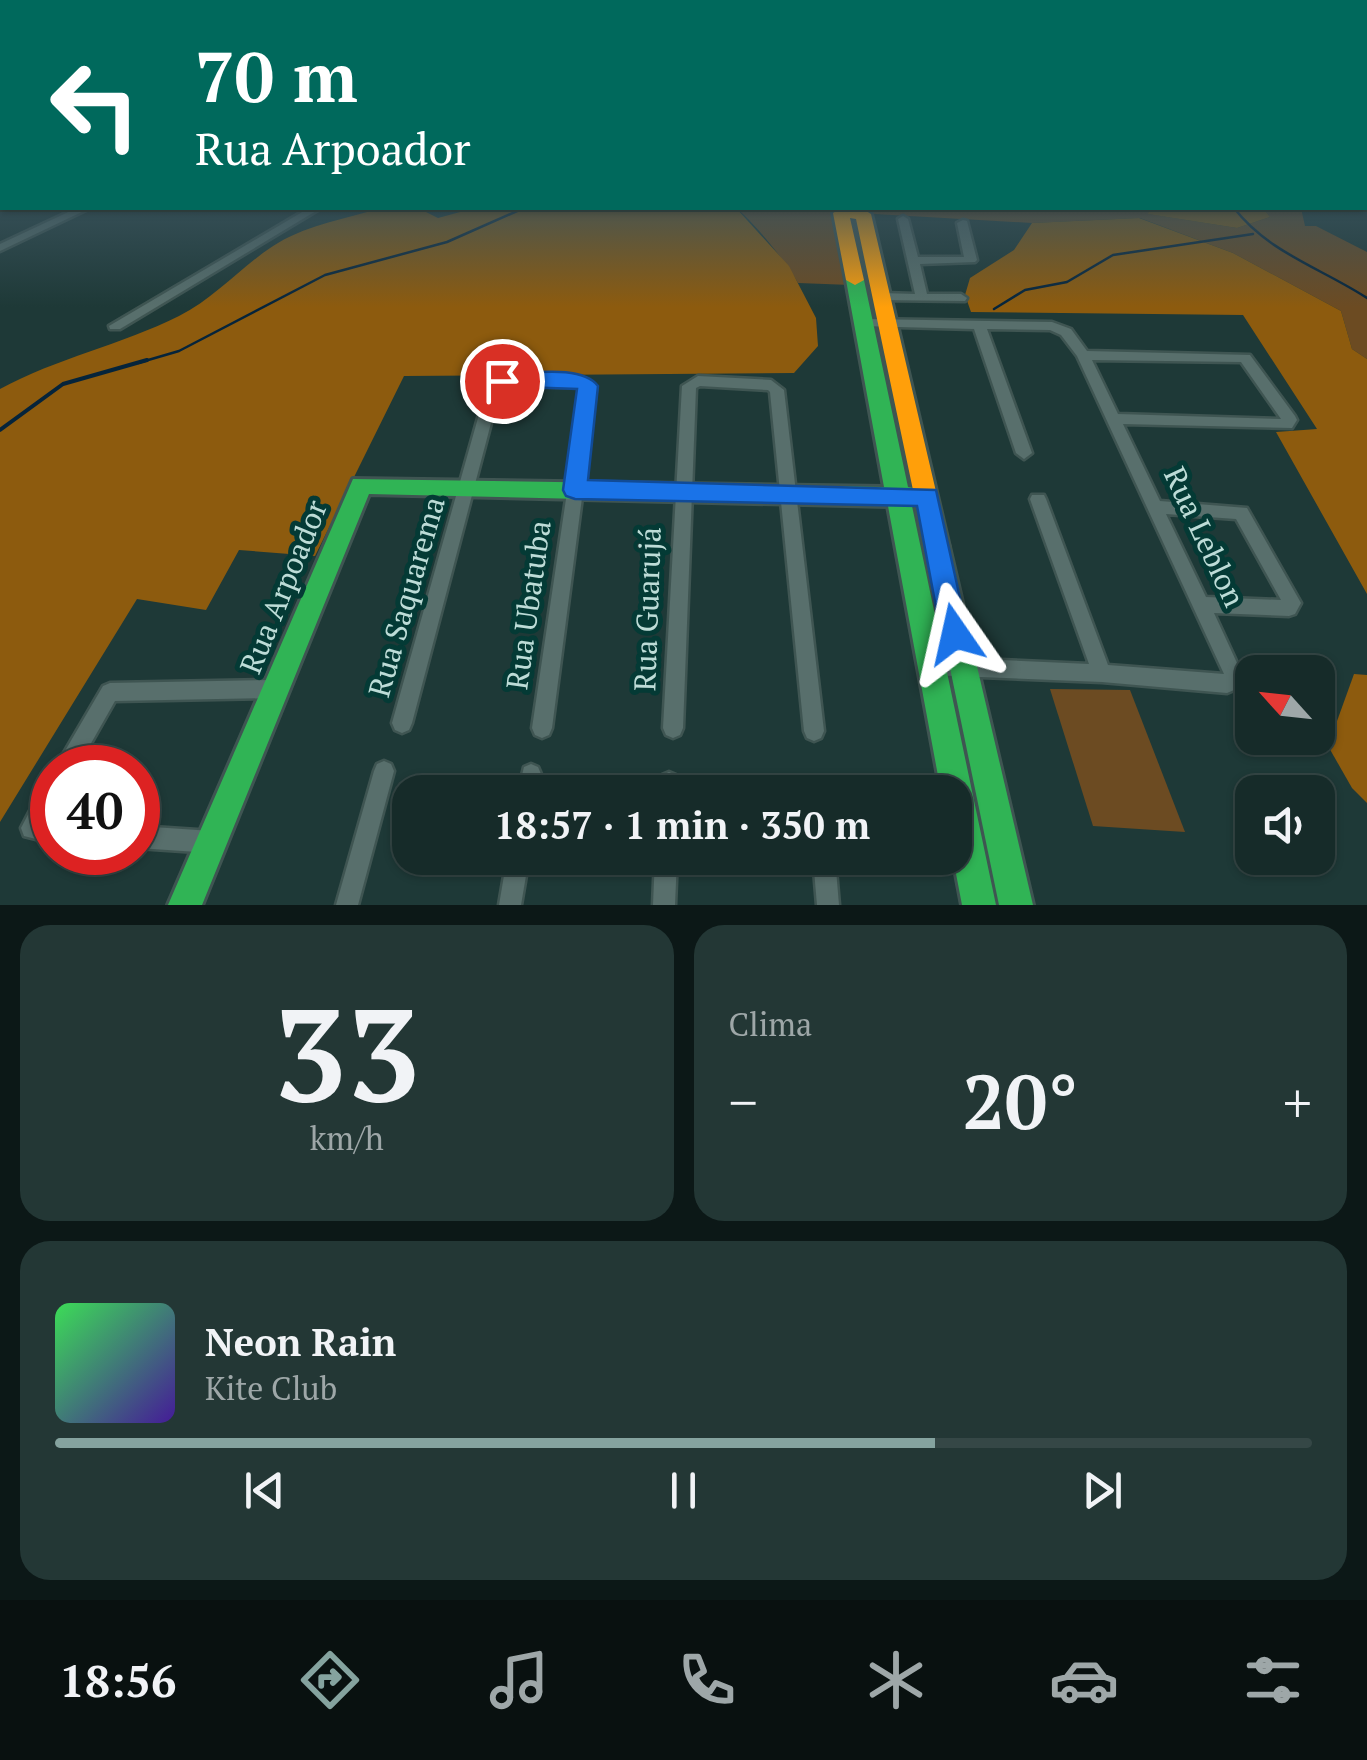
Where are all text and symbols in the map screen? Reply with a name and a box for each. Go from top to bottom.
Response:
text: 70 m [195,29,358,122]
icon: left [30,40,160,170]
text: Rua Arpoador [195,118,471,178]
pin [460,339,545,424]
icon: arrive [475,354,530,409]
street label: Rua Leblon [1155,460,1255,613]
street label: Rua Saquarema [358,492,454,701]
street label: Rua Arpoador [230,494,336,679]
street label: Rua Ubatuba [496,518,560,692]
street label: Rua Guarujá [624,526,670,692]
position arrow [903,582,1007,686]
north arrow [1235,655,1335,755]
map controls [1235,655,1335,875]
speed limit sign: 40 [30,745,160,875]
button: sound [1235,775,1335,875]
text: 18:57 · 1 min · 350 m [494,800,870,850]
text: 33 [273,966,420,1138]
text: Clima [729,1003,812,1045]
text: 20° [962,1051,1078,1150]
text: − [729,1065,758,1138]
text: + [1283,1065,1312,1138]
text: km/h [310,1117,384,1159]
text: Neon Rain [205,1317,396,1367]
text: Kite Club [205,1367,337,1409]
icon: previous [237,1463,292,1518]
icon: pause [656,1463,711,1518]
icon: next [1075,1463,1130,1518]
icon: directions [295,1645,365,1715]
icon: music [484,1645,554,1715]
icon: phone [672,1645,742,1715]
icon: climate [861,1645,931,1715]
icon: car [1049,1645,1119,1715]
icon: filters [1238,1645,1308,1715]
text: 18:56 [59,1650,176,1710]

